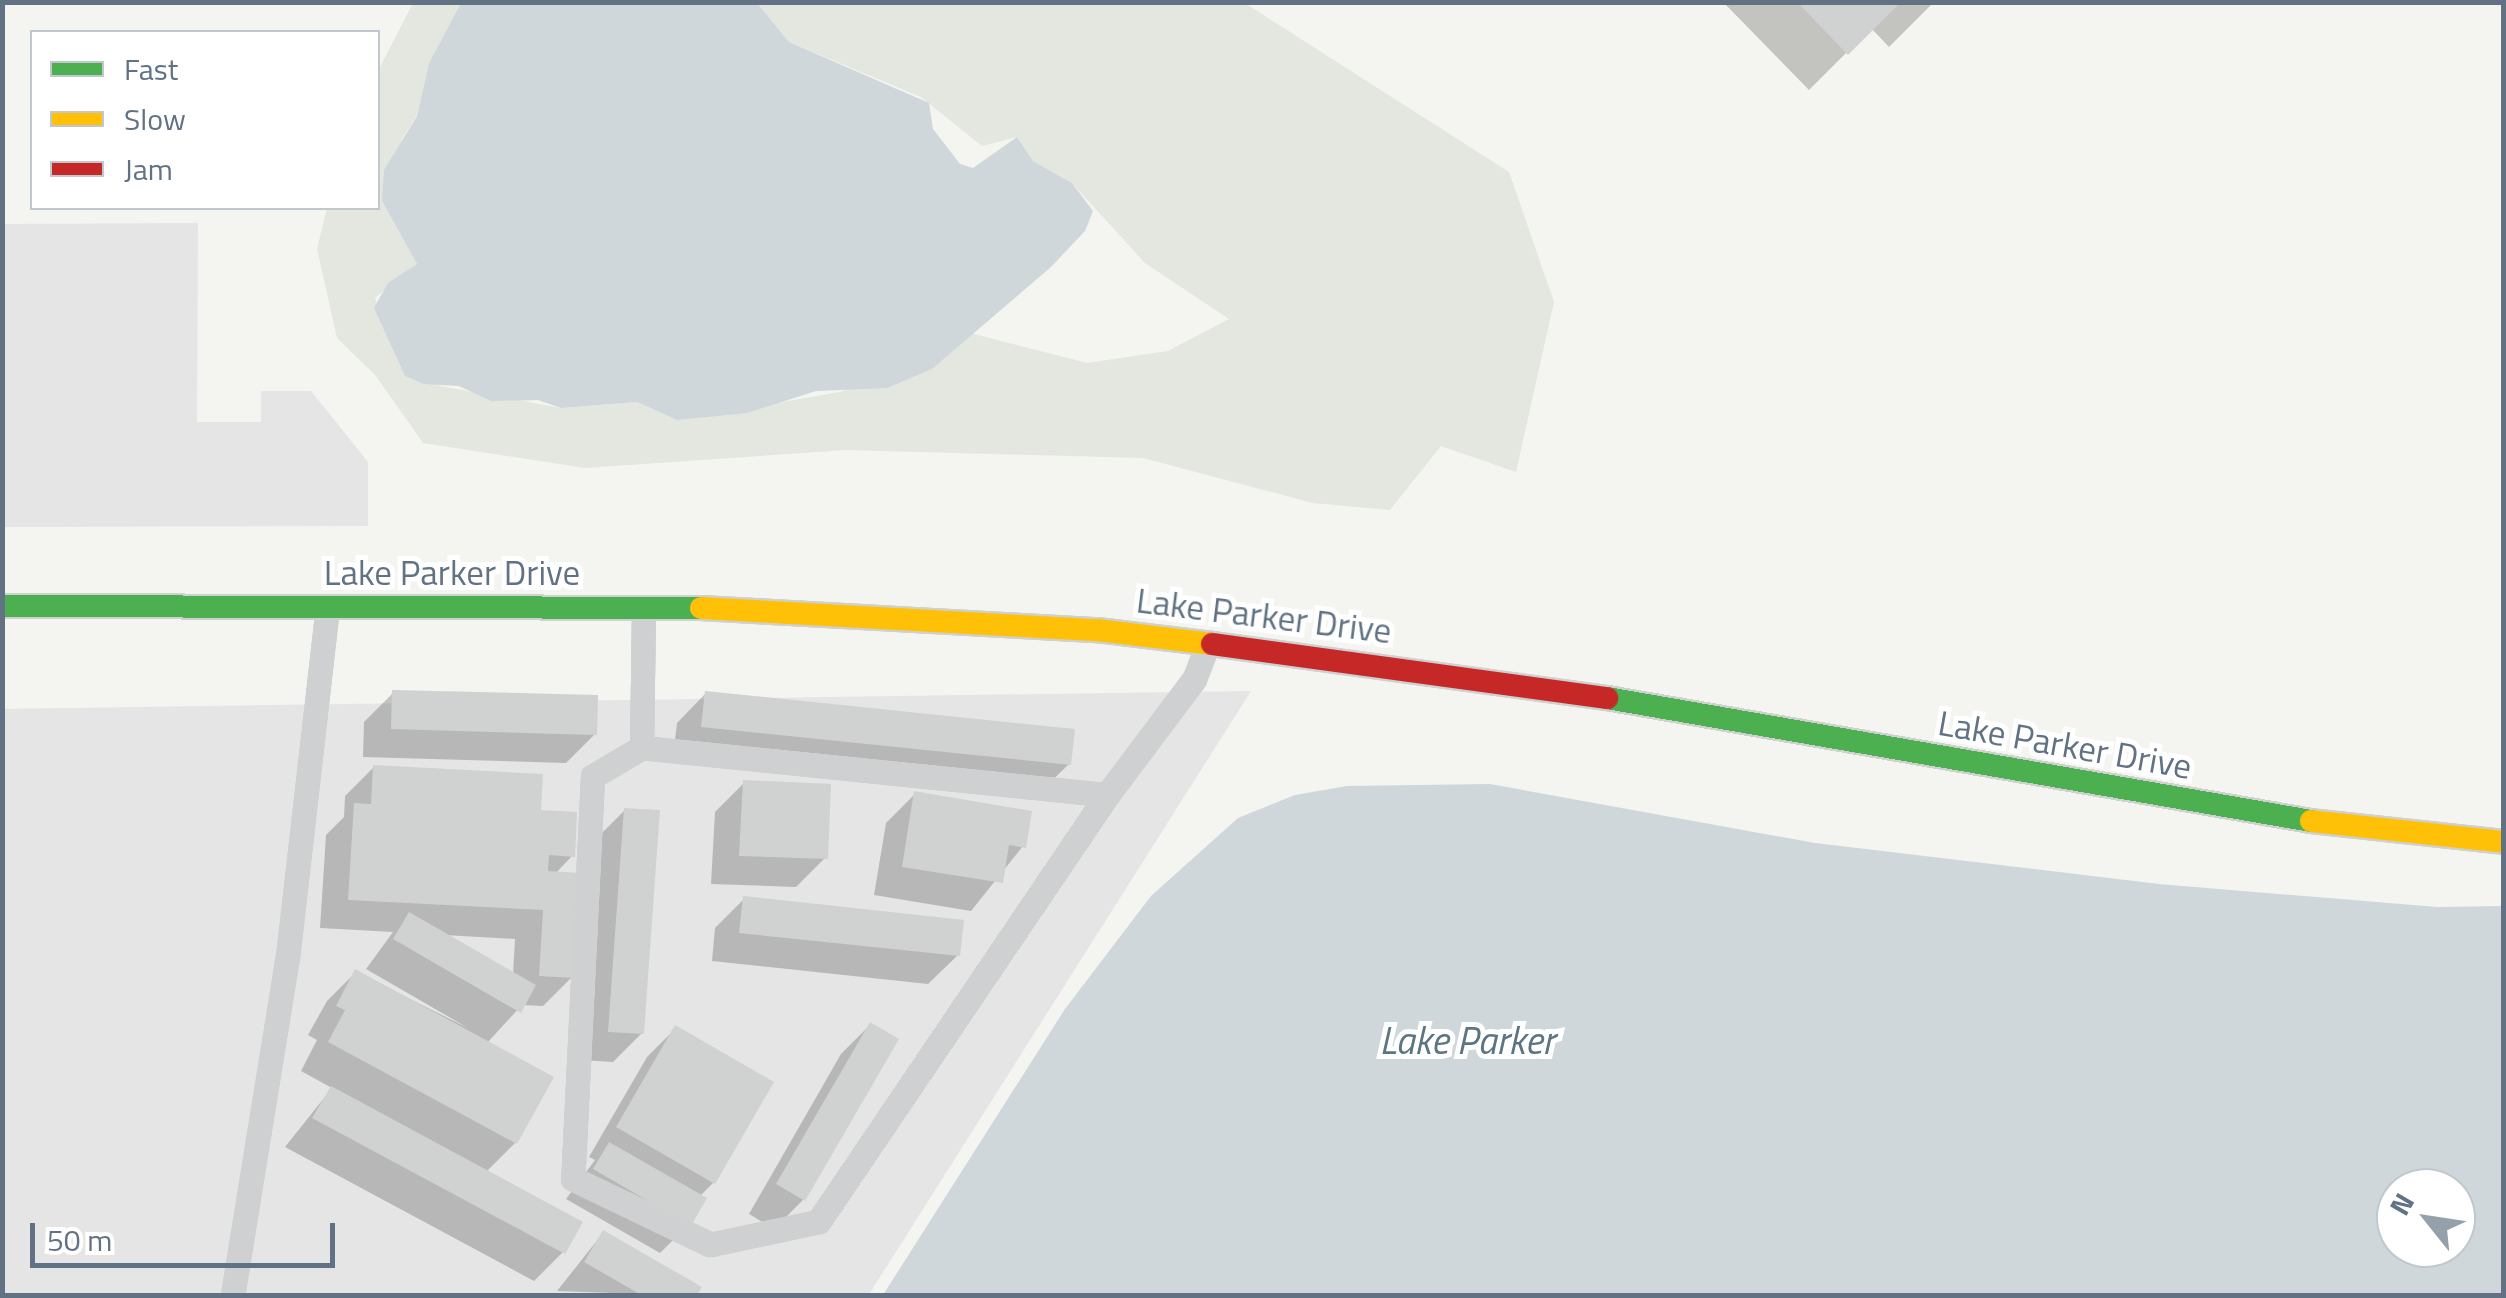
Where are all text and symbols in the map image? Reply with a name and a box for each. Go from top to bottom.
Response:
legend [30,30,380,210]
text: Fast [124,46,178,92]
text: Slow [124,96,186,142]
text: Jam [124,146,173,192]
street label: Lake Parker Drive [324,551,580,593]
street label: Lake Parker Drive [1134,579,1394,651]
street label: Lake Parker Drive [1935,701,2195,787]
water label: Lake Parker [1379,1018,1555,1064]
north arrow [2376,1168,2476,1268]
text: N [2378,1185,2425,1223]
scale bar [35,1203,340,1265]
text: 50 m [47,1217,112,1263]

